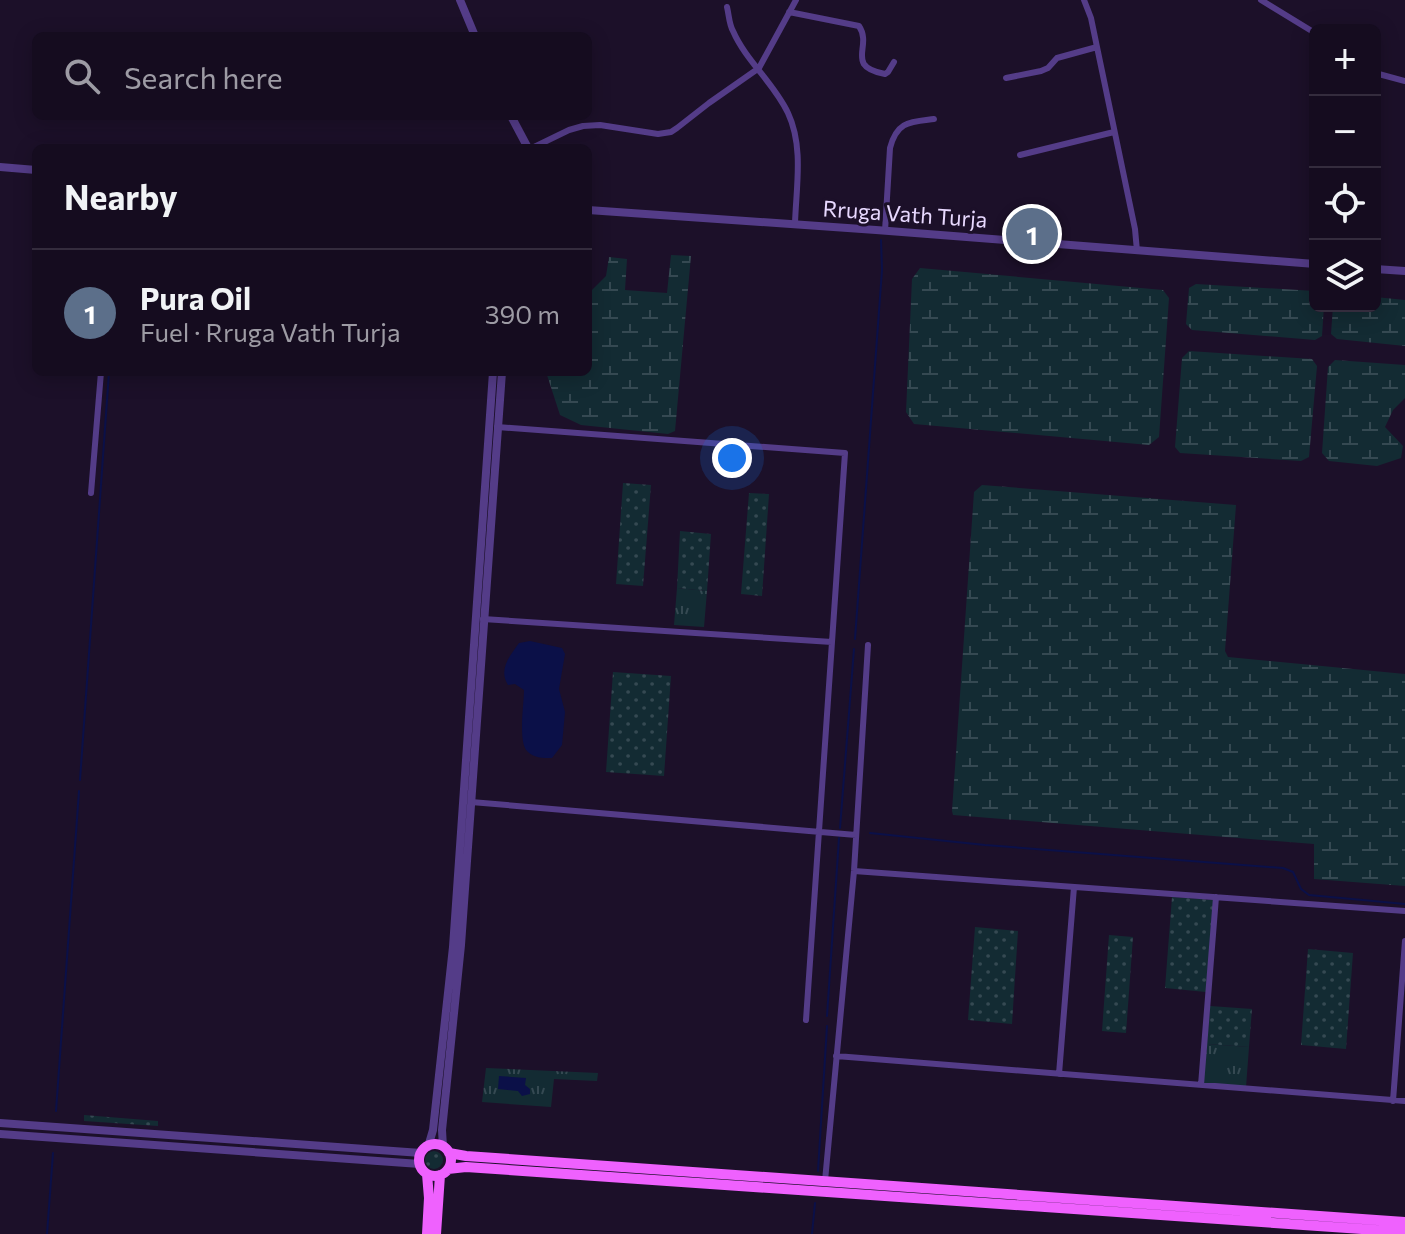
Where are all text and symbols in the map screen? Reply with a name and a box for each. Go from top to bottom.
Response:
map controls [1309,24,1381,312]
button: + [1309,24,1381,96]
search box [32,32,592,120]
icon: search [60,54,104,98]
text: Search here [124,58,283,95]
button: − [1309,96,1381,168]
button: locate [1309,168,1381,240]
text: Nearby [64,175,178,217]
street label: Rruga Vath Turja [822,194,988,233]
pin: 1 [1006,204,1058,264]
button: layers [1309,240,1381,312]
text: Pura Oil [140,279,251,316]
text: 1 [84,298,96,329]
text: 390 m [485,298,560,329]
text: Fuel · Rruga Vath Turja [140,316,401,347]
your location [712,438,752,478]

